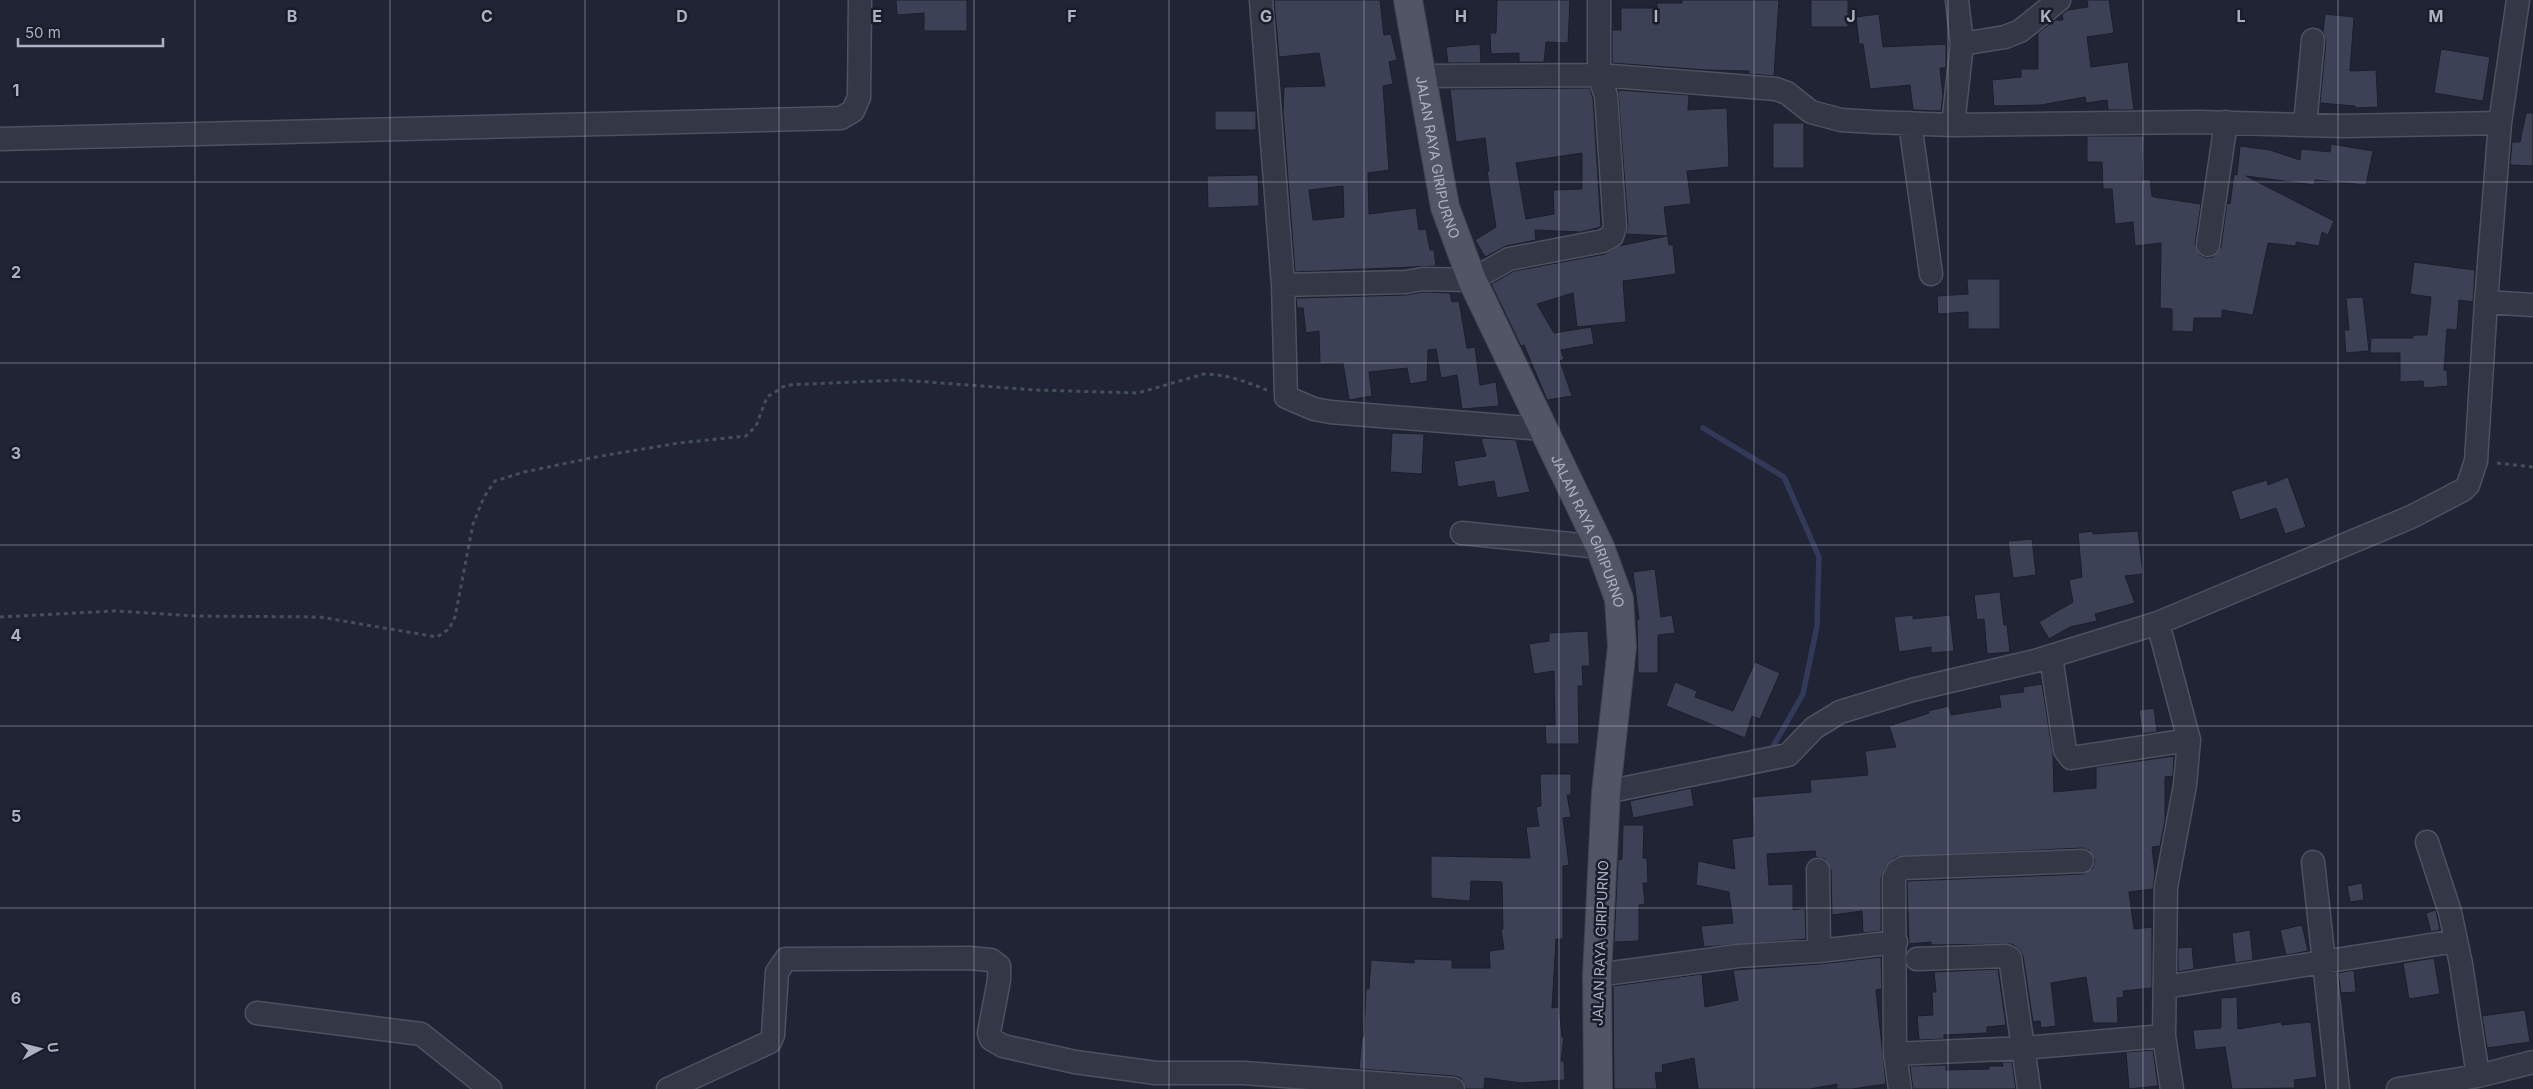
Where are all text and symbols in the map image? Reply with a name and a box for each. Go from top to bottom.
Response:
text: B [287,6,297,26]
text: C [481,6,493,26]
text: D [676,6,688,26]
text: E [872,6,882,26]
text: F [1067,6,1077,26]
text: G [1260,6,1272,26]
text: H [1455,6,1467,26]
text: I [1654,6,1658,26]
text: J [1846,6,1856,26]
text: K [2040,6,2052,26]
text: L [2236,6,2246,26]
text: M [2429,6,2443,26]
scale bar [18,15,162,47]
text: 50 m [25,23,61,42]
street label: JALAN RAYA GIRIPURNO [1413,74,1464,241]
text: 1 [13,80,19,100]
text: 2 [11,262,21,282]
text: 3 [11,443,21,463]
street label: JALAN RAYA GIRIPURNO [1548,451,1628,608]
text: 4 [11,625,22,645]
text: 5 [11,806,21,826]
street label: JALAN RAYA GIRIPURNO [1589,860,1611,1026]
text: 6 [11,988,21,1008]
north arrow [15,1024,65,1074]
text: U [44,1041,62,1053]

